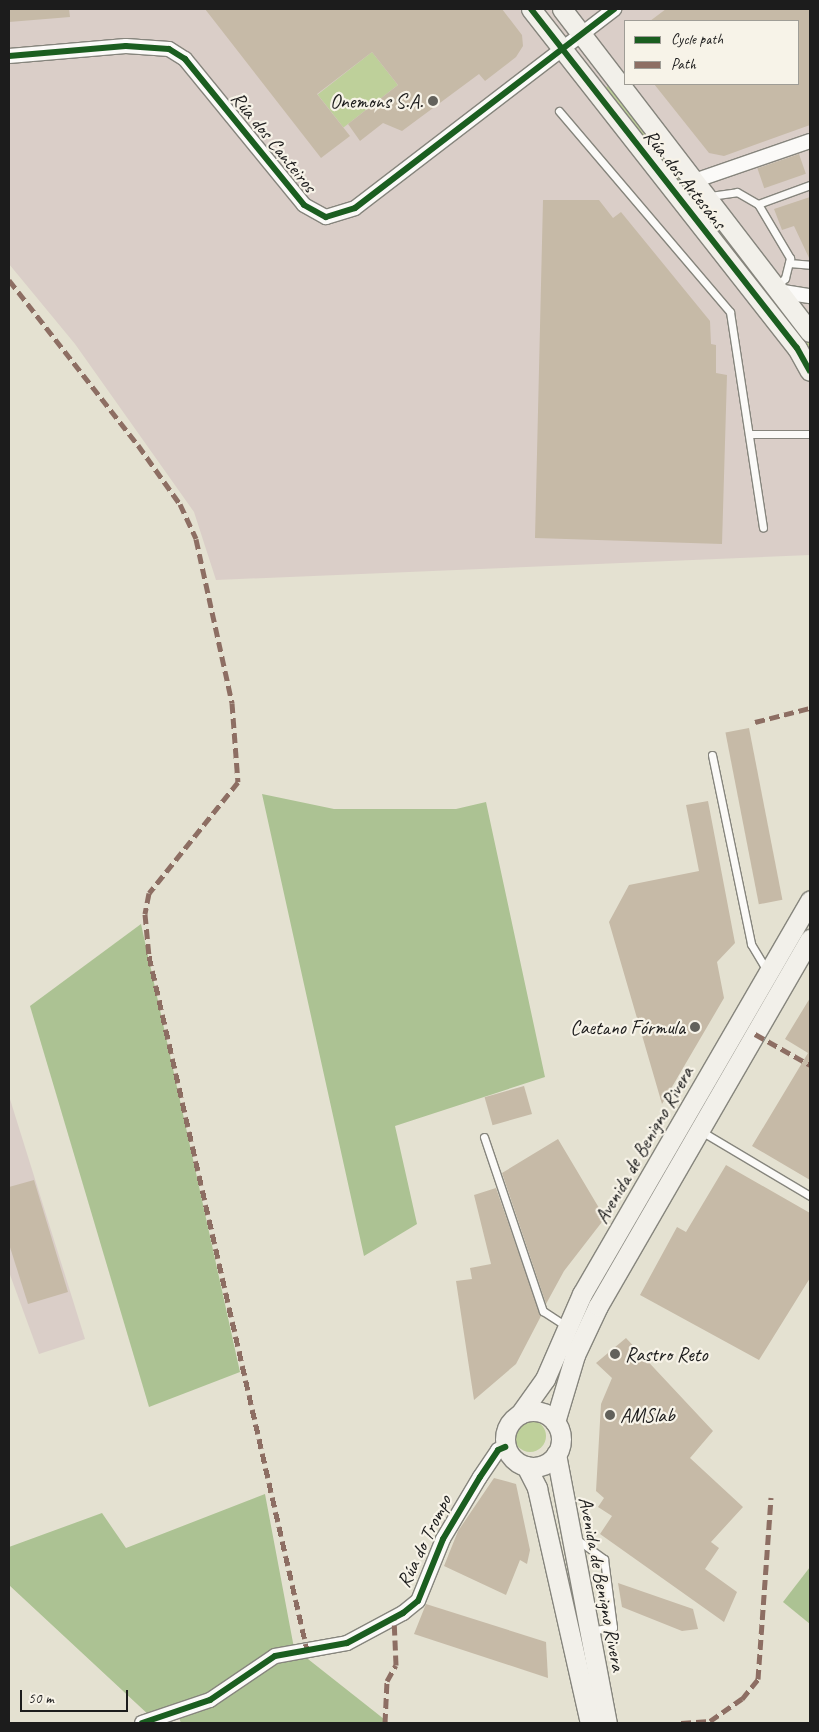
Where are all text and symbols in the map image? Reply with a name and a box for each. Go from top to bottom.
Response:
legend [624,20,799,85]
text: Cycle path [671,30,723,49]
text: Path [671,55,696,74]
street label: Rúa dos Canteiros [226,86,322,198]
place label: Onemons S.A. [330,89,423,113]
marker: Onemons S.A. [427,95,439,107]
street label: Rúa dos Artesáns [639,124,731,234]
place label: Caetano Fórmula [570,1015,685,1039]
marker: Caetano Fórmula [689,1021,701,1033]
street label: Avenida de Benigno Rivera [589,1062,699,1228]
place label: Rastro Reto [625,1342,708,1366]
marker: Rastro Reto [609,1348,621,1360]
place label: AMSlab [620,1403,675,1427]
marker: AMSlab [604,1409,616,1421]
street label: Rúa do Trompo [391,1491,457,1591]
street label: Avenida de Benigno Rivera [573,1495,631,1673]
scale bar [22,1680,130,1712]
text: 50 m [28,1689,54,1708]

